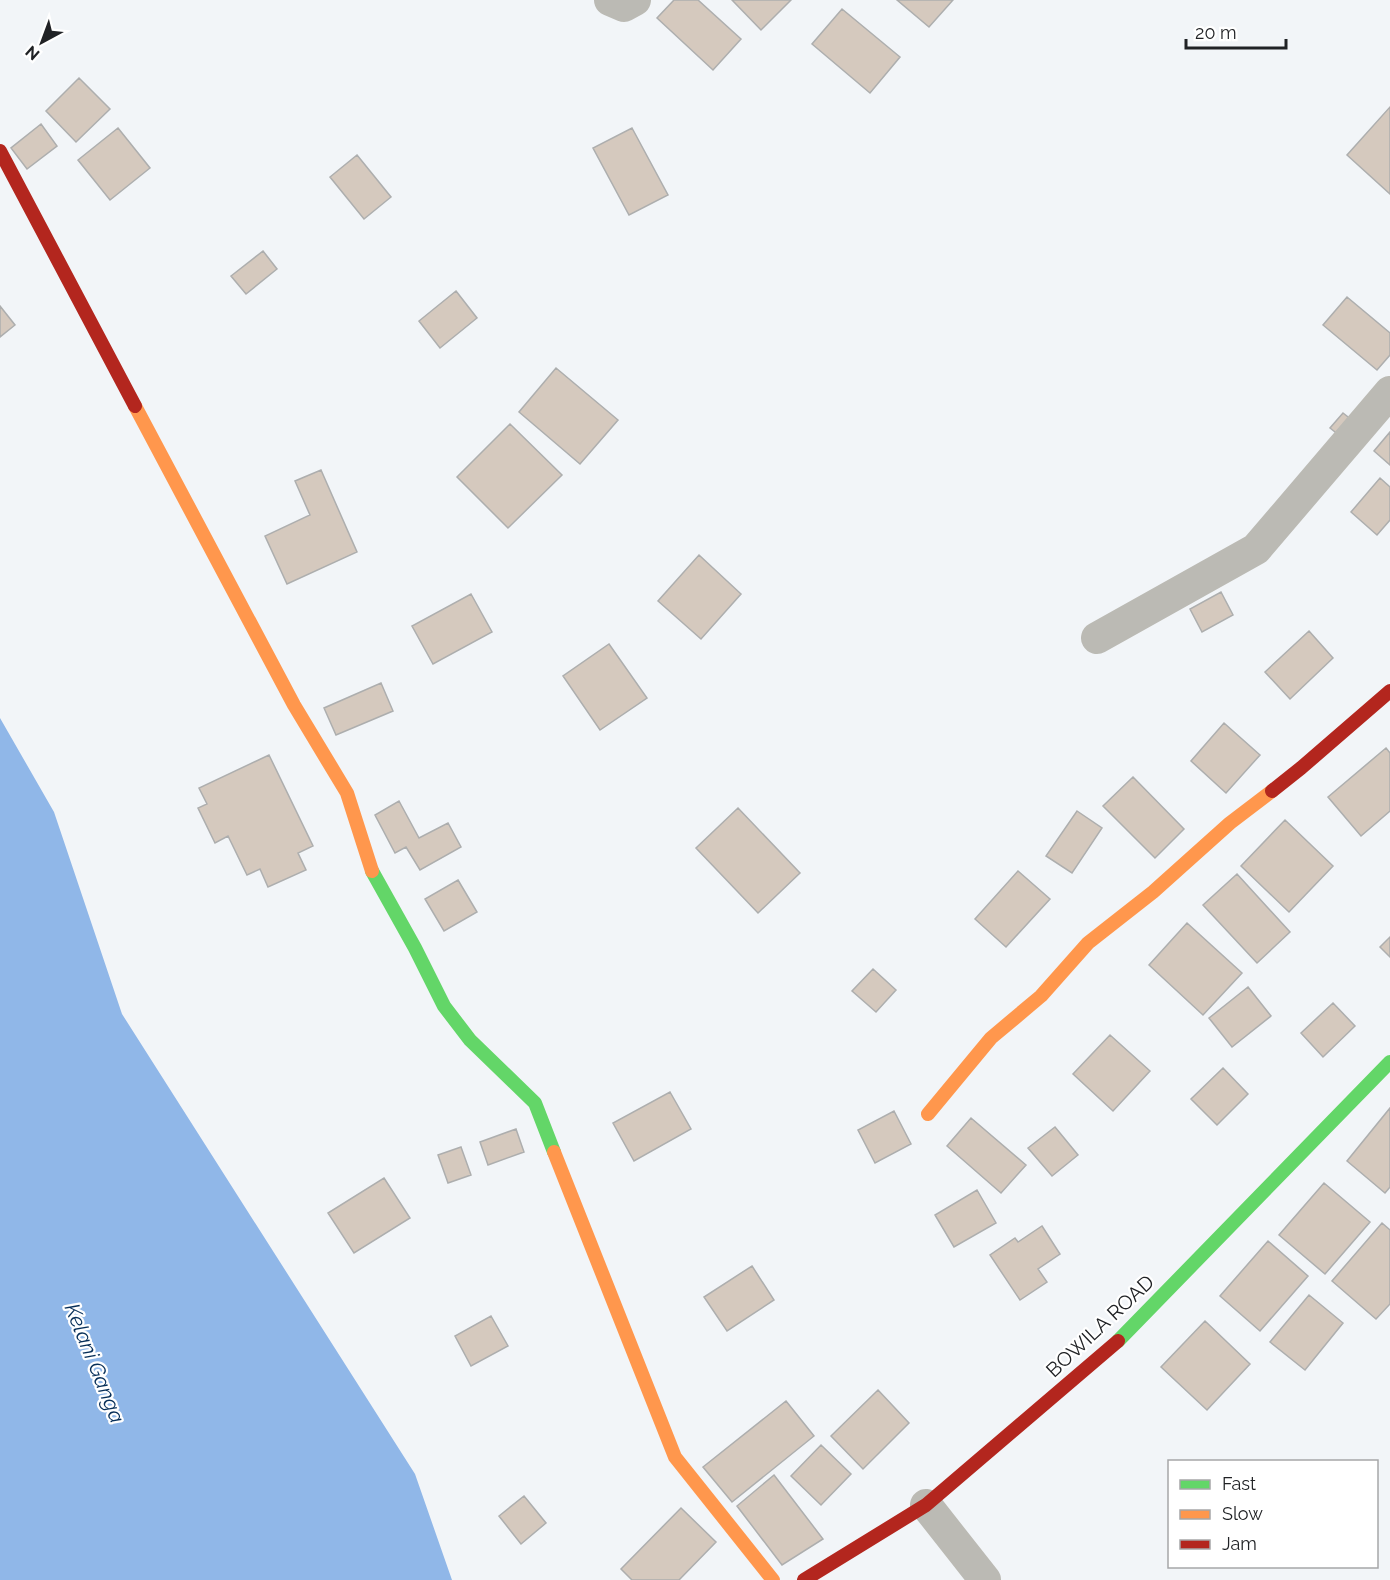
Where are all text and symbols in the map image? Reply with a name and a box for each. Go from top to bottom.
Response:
north arrow [12,12,72,72]
scale bar [1186,12,1286,50]
text: 20 m [1195,22,1237,43]
text: N [22,42,43,64]
street label: BOWILA ROAD [1041,1270,1159,1382]
water label: Kelani Ganga [60,1300,130,1426]
legend [1168,1460,1378,1568]
text: Fast [1222,1473,1256,1494]
text: Slow [1222,1503,1263,1524]
text: Jam [1222,1533,1257,1554]

